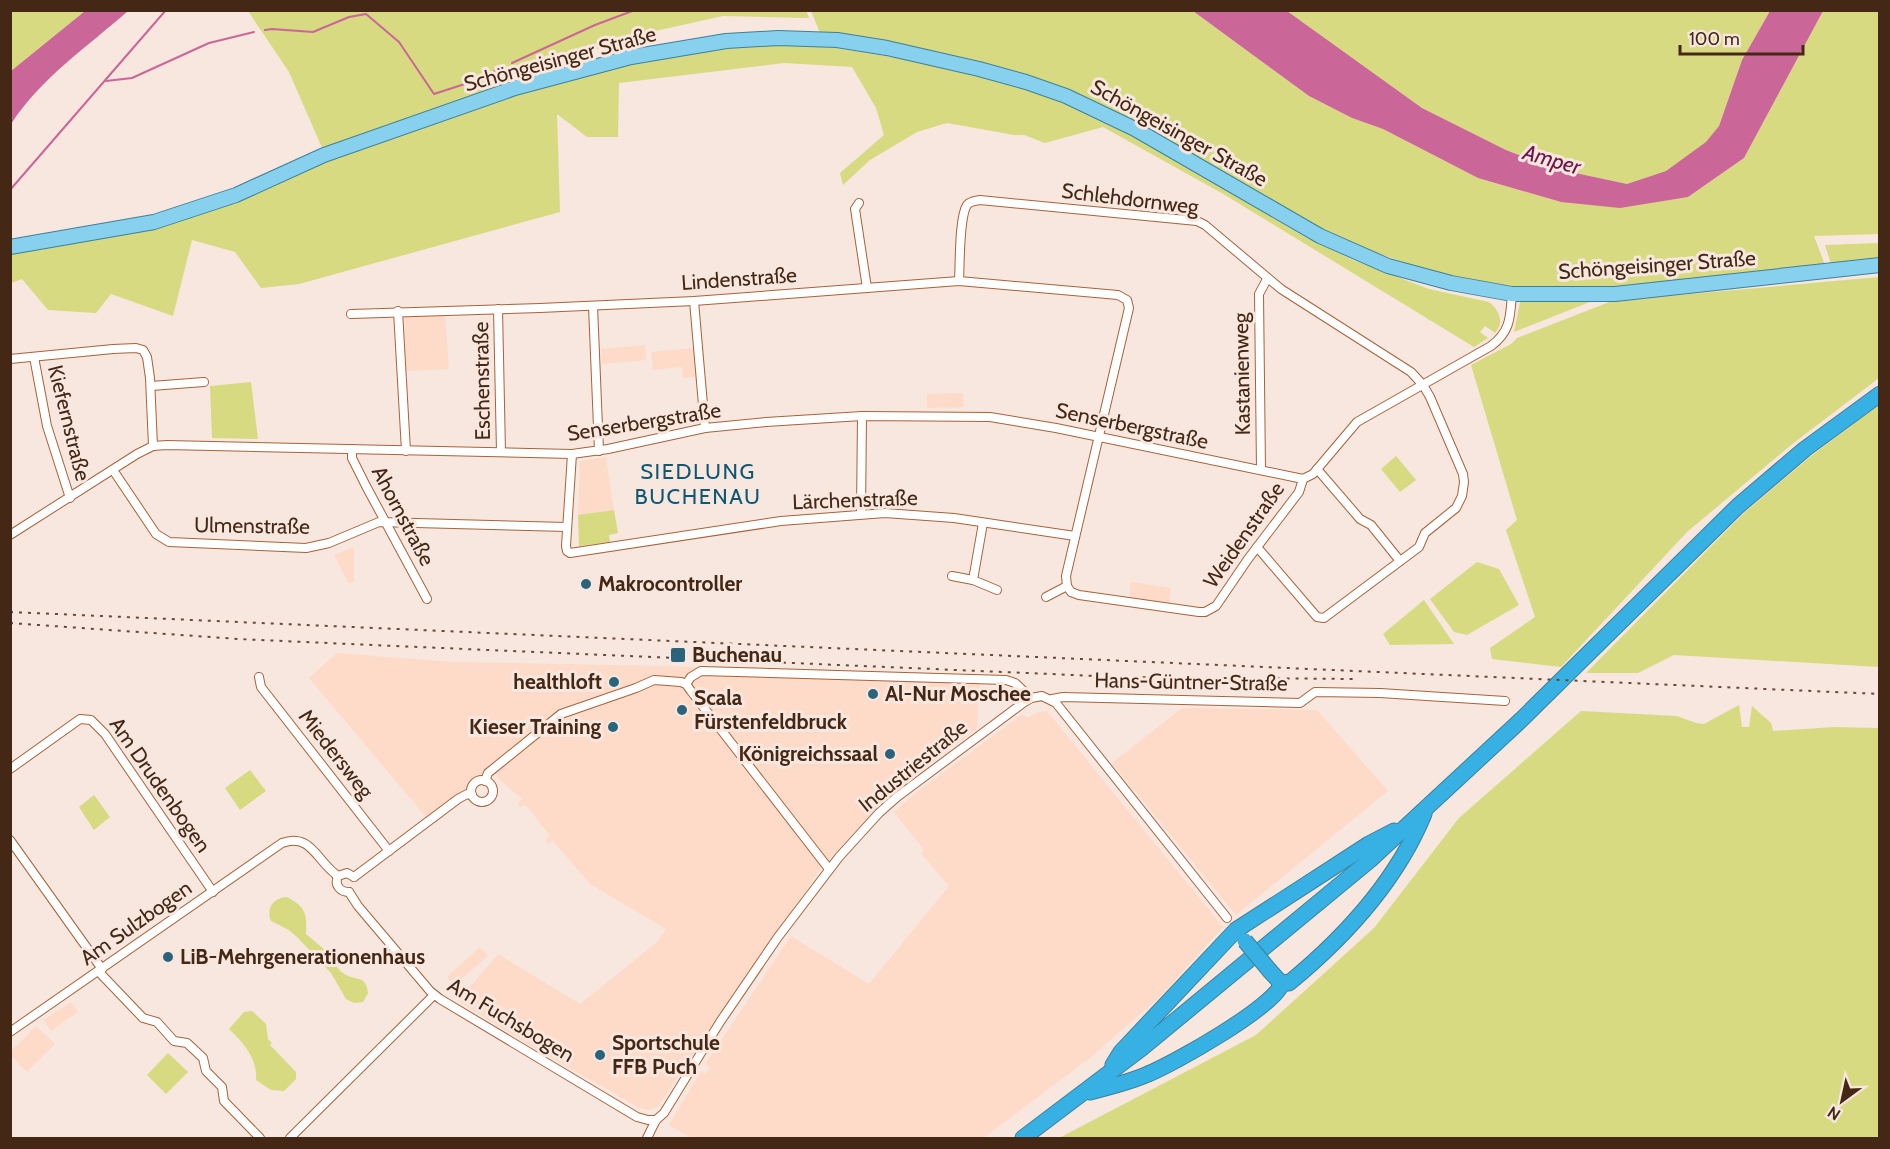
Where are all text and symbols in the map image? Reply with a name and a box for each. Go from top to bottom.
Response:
scale bar [1680,18,1803,56]
street label: Schöngeisinger Straße [461,21,659,96]
text: 100 m [1689,28,1740,50]
street label: Schöngeisinger Straße [1087,74,1272,192]
water label: Amper [1519,138,1585,181]
street label: Schlehdornweg [1060,178,1201,219]
street label: Schöngeisinger Straße [1557,245,1757,284]
street label: Lindenstraße [680,262,798,295]
street label: Kastanienweg [1228,312,1255,436]
street label: Eschenstraße [468,321,495,441]
street label: Kiefernstraße [43,362,96,484]
street label: Senserbergstraße [565,397,723,446]
street label: Senserbergstraße [1054,397,1211,454]
district label: SIEDLUNG BUCHENAU [635,458,761,510]
street label: Ahornstraße [367,462,440,570]
street label: Weidenstraße [1198,477,1289,592]
street label: Lärchenstraße [792,485,918,514]
street label: Ulmenstraße [194,512,310,539]
place label: Makrocontroller [598,571,742,596]
marker: Makrocontroller [579,577,593,591]
place label: Buchenau [692,642,782,667]
marker: Buchenau [669,646,687,664]
street label: Hans-Güntner-Straße [1094,667,1288,696]
place label: healthloft [513,669,602,694]
marker: healthloft [607,675,621,689]
place label: Al-Nur Moschee [885,681,1031,706]
place label: Scala Fürstenfeldbruck [694,685,848,734]
marker: Al-Nur Moschee [866,687,880,701]
marker: Scala Fürstenfeldbruck [675,703,689,717]
street label: Miedersweg [294,704,379,804]
street label: Am Drudenbogen [105,712,216,857]
place label: Kieser Training [469,714,601,739]
street label: Industriestraße [853,714,972,817]
marker: Kieser Training [606,720,620,734]
place label: Königreichssaal [739,741,878,766]
marker: Königreichssaal [883,747,897,761]
street label: Am Sulzbogen [75,875,196,970]
place label: LiB-Mehrgenerationenhaus [180,944,425,969]
marker: LiB-Mehrgenerationenhaus [161,950,175,964]
street label: Am Fuchsbogen [444,972,579,1067]
place label: Sportschule FFB Puch [612,1030,720,1079]
marker: Sportschule FFB Puch [593,1048,607,1062]
north arrow [1812,1071,1872,1131]
text: N [1824,1102,1844,1124]

